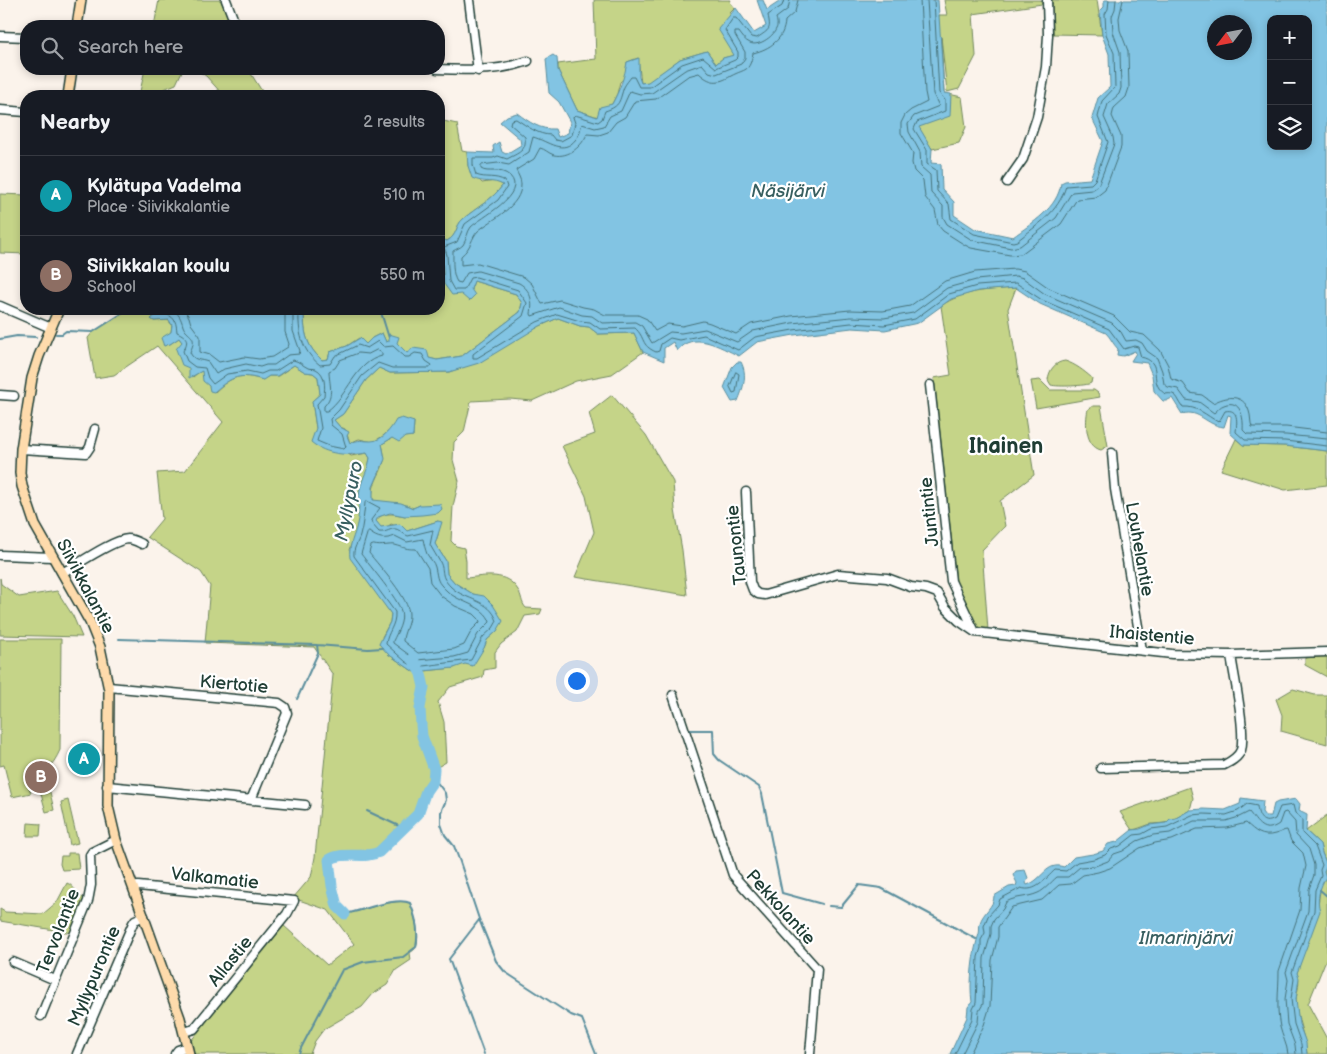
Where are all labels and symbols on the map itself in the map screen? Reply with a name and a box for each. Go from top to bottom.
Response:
north arrow [1207,15,1252,60]
water label: Näsijärvi [751,180,826,203]
district label: Ihainen [969,433,1043,460]
water label: Myllypuro [330,459,369,543]
street label: Juntintie [915,476,944,548]
street label: Louhelantie [1121,500,1158,598]
street label: Taunontie [722,504,751,586]
street label: Siivikkalantie [52,536,119,637]
street label: Ihaistentie [1109,621,1196,650]
your location [564,668,590,694]
street label: Kiertotie [199,671,269,698]
pin: A [68,740,100,778]
pin: B [25,758,57,796]
street label: Valkamatie [170,863,260,894]
street label: Pekkolantie [742,866,820,949]
street label: Tervolantie [33,885,84,977]
street label: Myllypurontie [64,923,125,1030]
water label: Ilmarinjärvi [1138,927,1234,950]
street label: Allastie [204,932,257,991]

